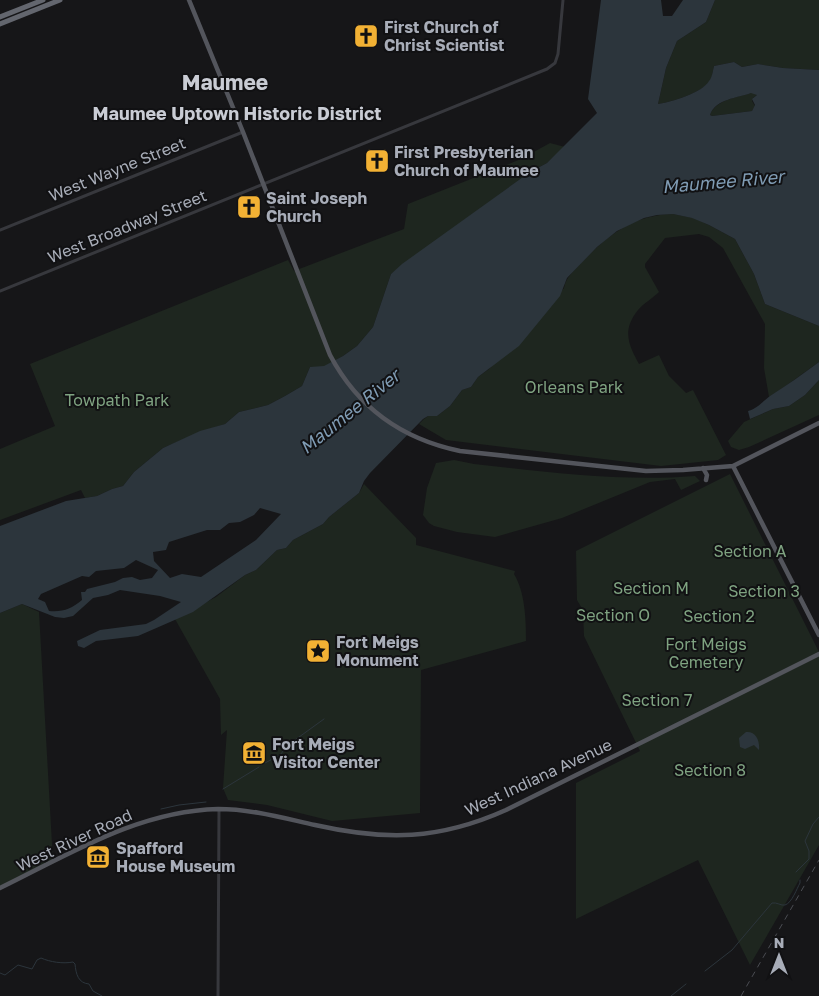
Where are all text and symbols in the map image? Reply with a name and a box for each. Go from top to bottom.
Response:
place label: First Church of Christ Scientist [384,17,504,55]
church icon: First Church of Christ Scientist [353,23,379,49]
district label: Maumee [182,69,268,95]
district label: Maumee Uptown Historic District [93,102,381,124]
street label: West Wayne Street [46,132,188,206]
place label: First Presbyterian Church of Maumee [394,142,539,180]
church icon: First Presbyterian Church of Maumee [364,148,390,174]
water label: Maumee River [661,164,788,197]
street label: West Broadway Street [45,185,209,267]
place label: Saint Joseph Church [266,188,367,226]
church icon: Saint Joseph Church [236,194,262,220]
water label: Maumee River [295,362,406,458]
park label: Orleans Park [525,377,623,397]
park label: Towpath Park [65,390,169,410]
park label: Section A [713,541,787,561]
park label: Section M [613,578,689,598]
park label: Section 3 [728,581,800,601]
park label: Section O [576,605,650,625]
park label: Section 2 [683,606,755,626]
place label: Fort Meigs Monument [336,632,419,670]
park label: Fort Meigs Cemetery [665,634,747,672]
place icon: Fort Meigs Monument [305,638,331,664]
park label: Section 7 [622,690,692,710]
place label: Fort Meigs Visitor Center [272,734,380,772]
street label: West Indiana Avenue [461,734,615,820]
museum icon: Fort Meigs Visitor Center [241,740,267,766]
park label: Section 8 [674,760,746,780]
street label: West River Road [13,804,135,876]
place label: Spafford House Museum [116,838,235,876]
museum icon: Spafford House Museum [85,844,111,870]
north arrow [754,931,804,981]
text: N [774,934,784,951]

